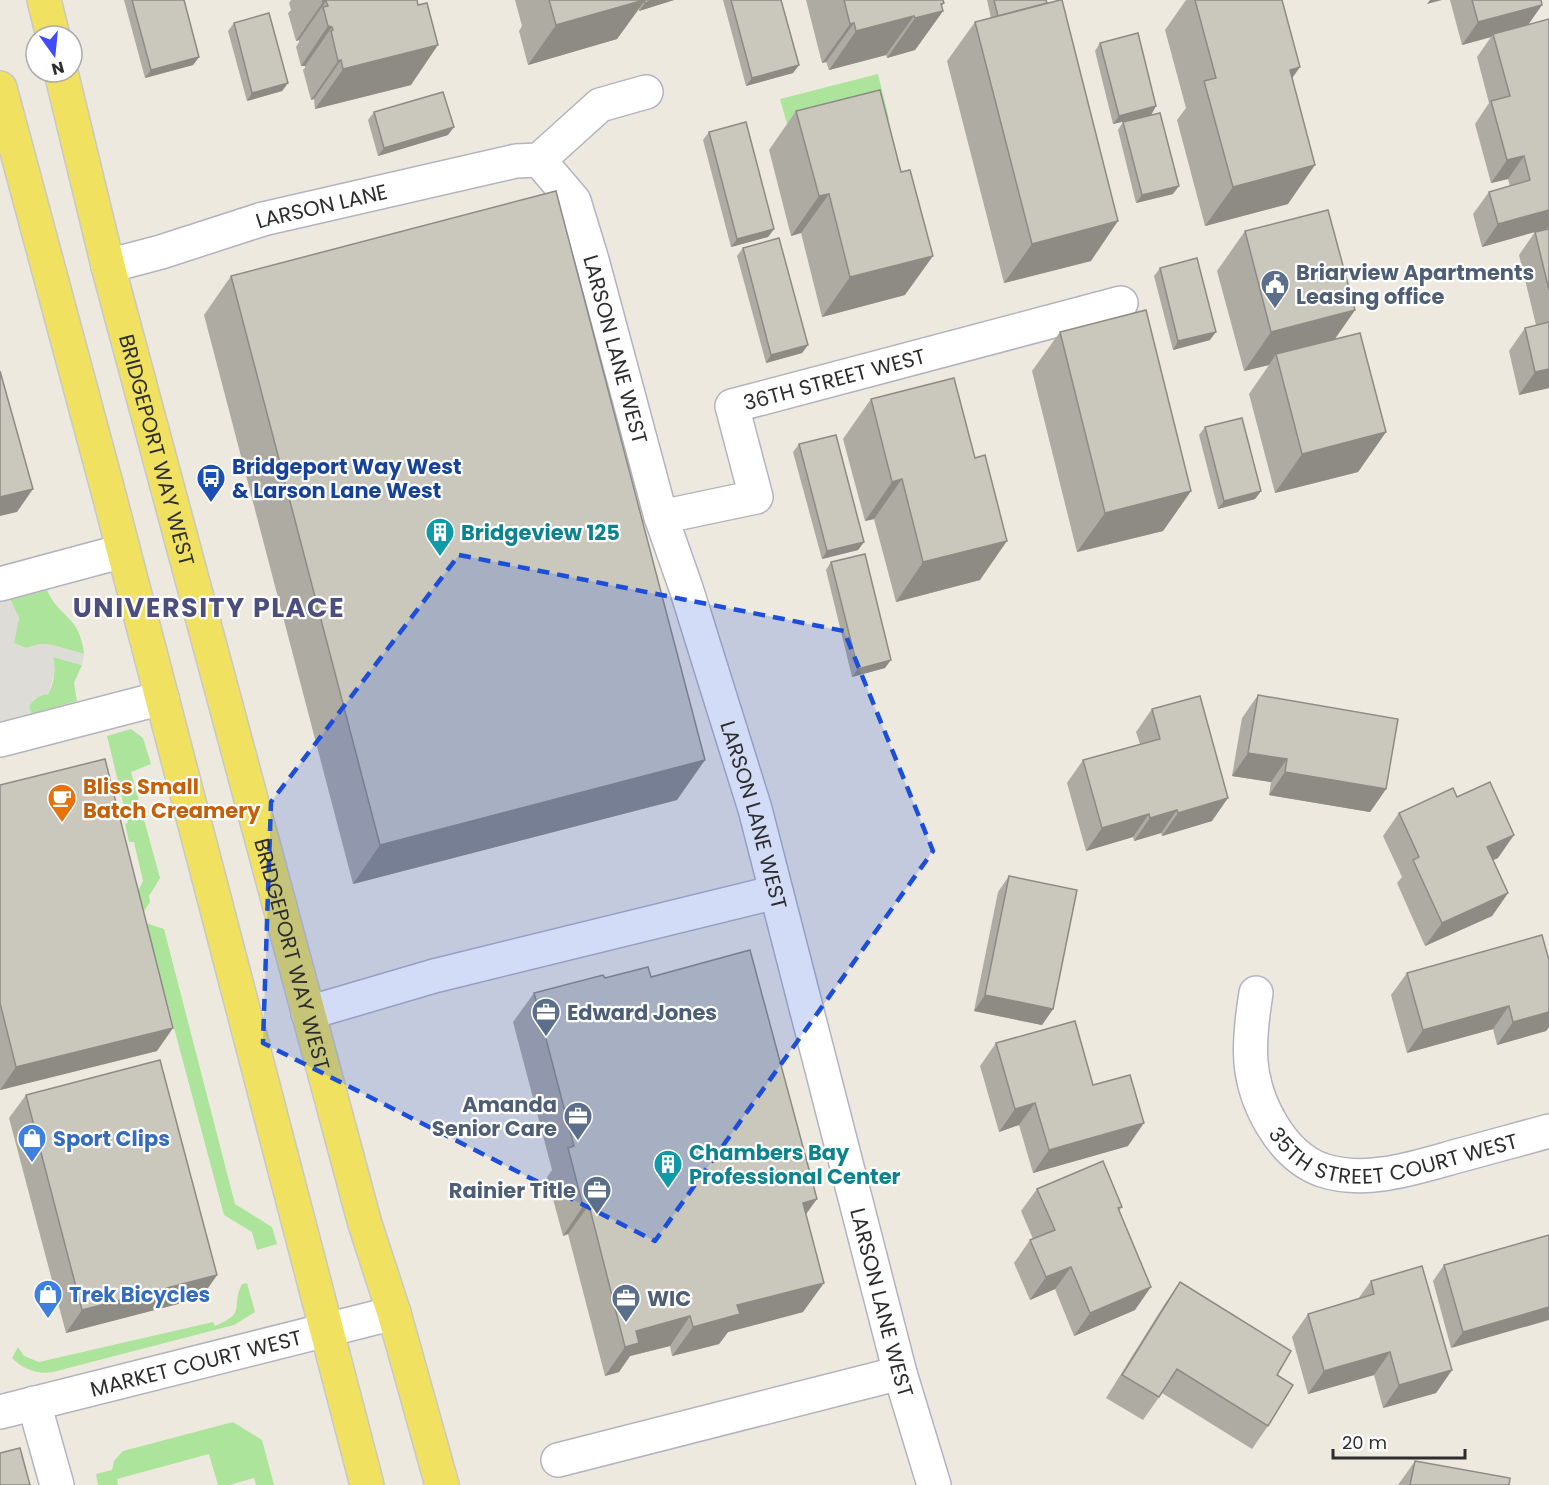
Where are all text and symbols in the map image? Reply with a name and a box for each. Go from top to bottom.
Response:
north arrow [24,24,84,84]
text: N [49,55,67,81]
street label: LARSON LANE [252,176,390,235]
street label: LARSON LANE WEST [577,251,655,447]
place label: Briarview Apartments Leasing office [1296,258,1534,311]
public building icon: Briarview Apartments Leasing office [1259,268,1291,310]
street label: BRIDGEPORT WAY WEST [112,331,202,569]
street label: 36TH STREET WEST [740,341,929,417]
place label: Bridgeport Way West & Larson Lane West [232,452,461,505]
bus stop icon: Bridgeport Way West & Larson Lane West [195,462,227,504]
building icon: Bridgeview 125 [424,516,456,558]
place label: Bridgeview 125 [461,518,620,547]
district label: UNIVERSITY PLACE [73,589,345,626]
street label: LARSON LANE WEST [714,717,795,912]
place label: Bliss Small Batch Creamery [83,772,261,825]
cafe icon: Bliss Small Batch Creamery [46,782,78,824]
street label: BRIDGEPORT WAY WEST [248,835,338,1073]
office icon: Edward Jones [530,996,562,1038]
place label: Edward Jones [567,998,717,1027]
place label: Amanda Senior Care [432,1090,557,1143]
office icon: Amanda Senior Care [562,1100,594,1142]
street label: 35TH STREET COURT WEST [1266,1106,1530,1150]
text: 35TH STREET COURT WEST [1263,1121,1521,1190]
shop icon: Sport Clips [16,1122,48,1164]
place label: Sport Clips [53,1124,170,1153]
place label: Chambers Bay Professional Center [689,1138,901,1191]
building icon: Chambers Bay Professional Center [652,1148,684,1190]
office icon: Rainier Title [581,1174,613,1216]
place label: Rainier Title [449,1176,576,1205]
street label: LARSON LANE WEST [844,1205,921,1401]
shop icon: Trek Bicycles [32,1278,64,1320]
place label: Trek Bicycles [69,1280,210,1309]
office icon: WIC [610,1282,642,1324]
place label: WIC [647,1284,691,1313]
street label: MARKET COURT WEST [87,1322,305,1403]
scale bar [1333,1422,1465,1460]
text: 20 m [1342,1430,1387,1455]

